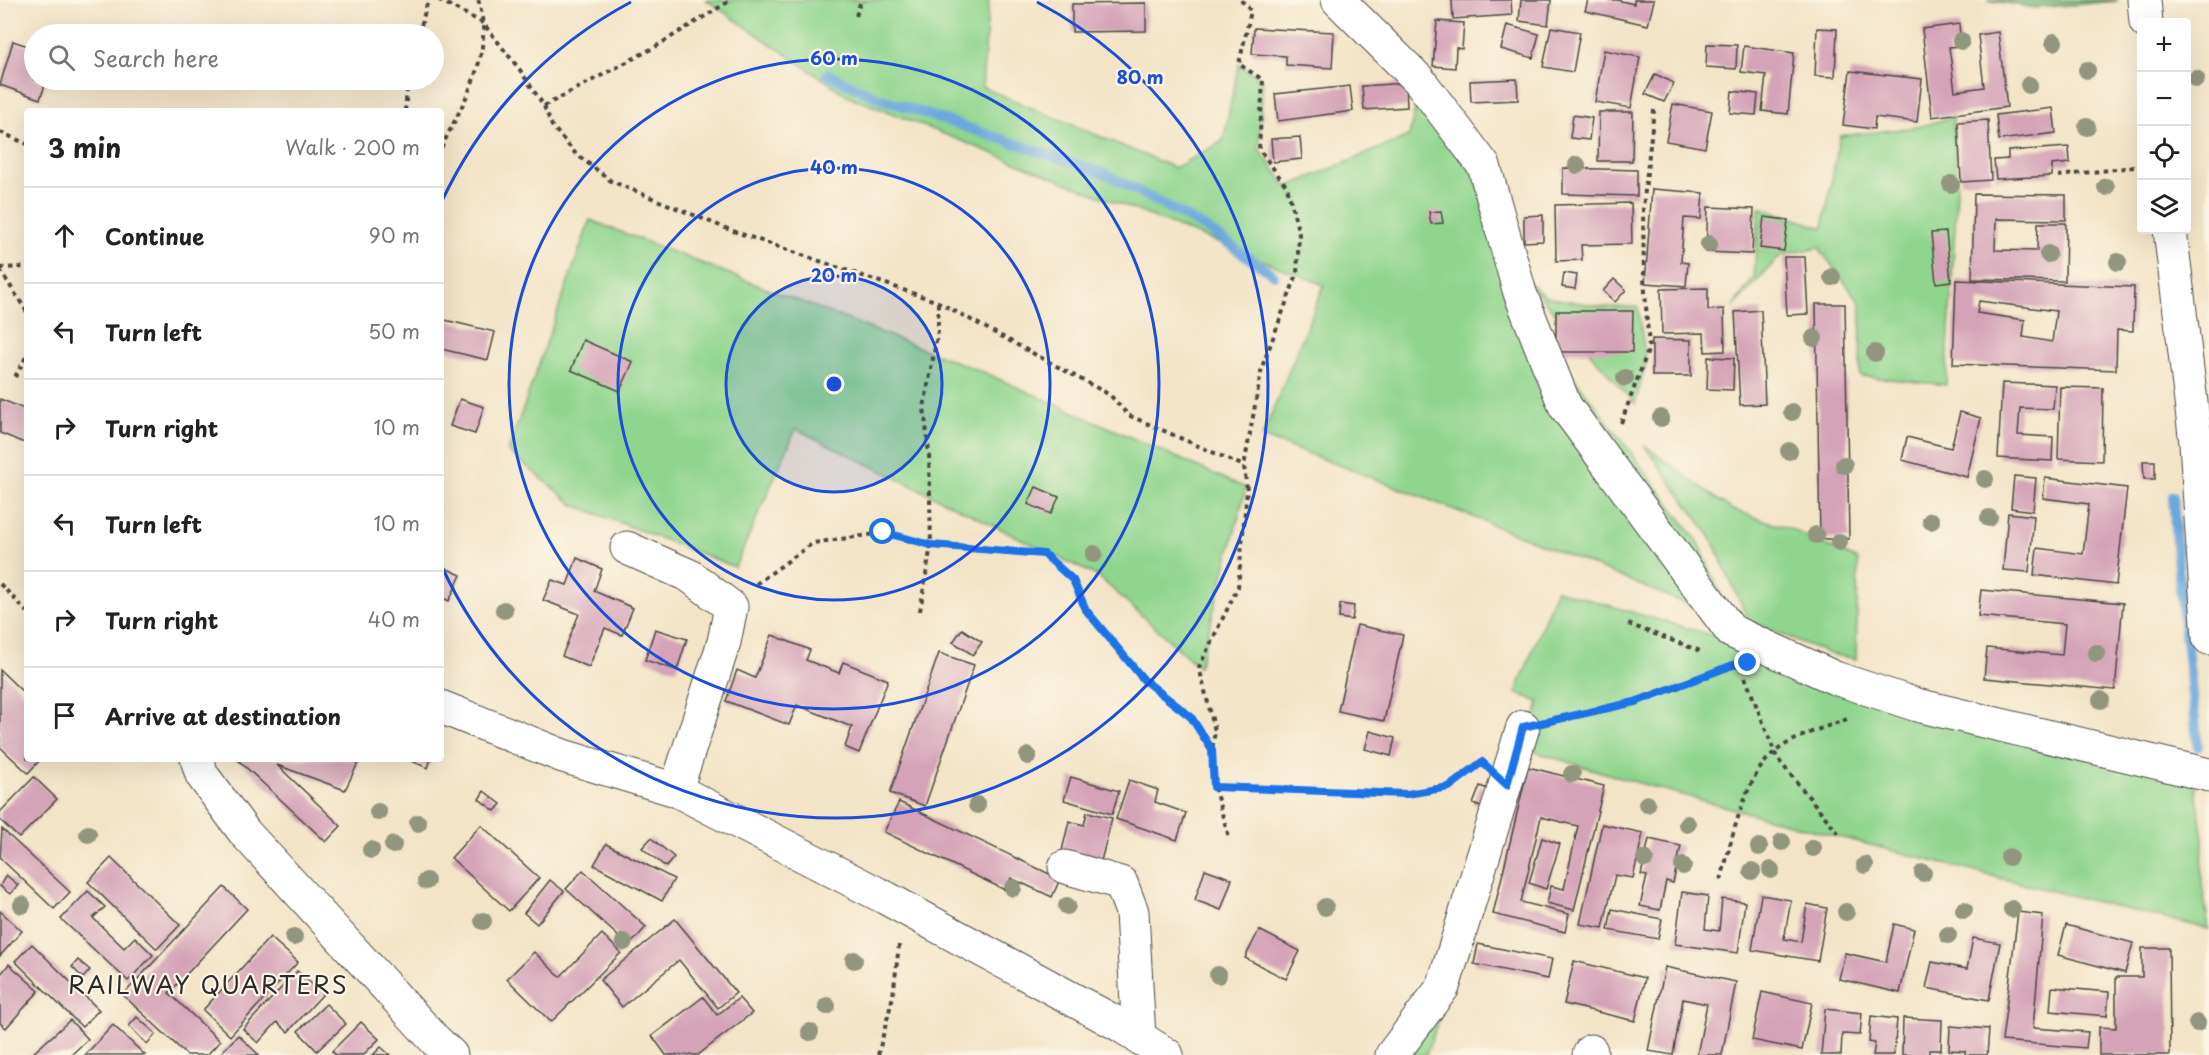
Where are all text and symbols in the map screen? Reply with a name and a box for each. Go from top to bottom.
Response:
map controls [2137,18,2191,234]
button: + [2137,18,2191,72]
search box [24,24,444,90]
icon: search [45,41,78,74]
text: Search here [93,41,219,74]
text: 60 m [810,44,858,71]
text: 80 m [1116,63,1164,90]
button: − [2137,72,2191,126]
button: locate [2137,126,2191,180]
text: 3 min [48,128,121,167]
text: Walk · 200 m [285,132,420,162]
text: 40 m [810,153,858,180]
button: layers [2137,180,2191,234]
icon: ahead [48,219,81,252]
text: Continue [105,219,204,252]
text: 90 m [369,220,420,250]
text: 20 m [811,261,857,288]
icon: left [48,315,81,348]
text: Turn left [105,315,202,348]
text: 50 m [368,316,420,346]
centre of rings [824,374,844,394]
icon: right [48,411,81,444]
text: Turn right [105,411,218,444]
text: 10 m [373,412,420,442]
icon: left [48,507,81,540]
text: Turn left [105,507,202,540]
text: 10 m [373,508,420,538]
route start [869,518,895,544]
icon: right [48,603,81,636]
text: Turn right [105,603,218,636]
text: 40 m [368,604,420,634]
route end [1734,649,1760,675]
icon: arrive [48,699,81,732]
text: Arrive at destination [105,699,341,732]
district label: RAILWAY QUARTERS [68,966,348,1002]

